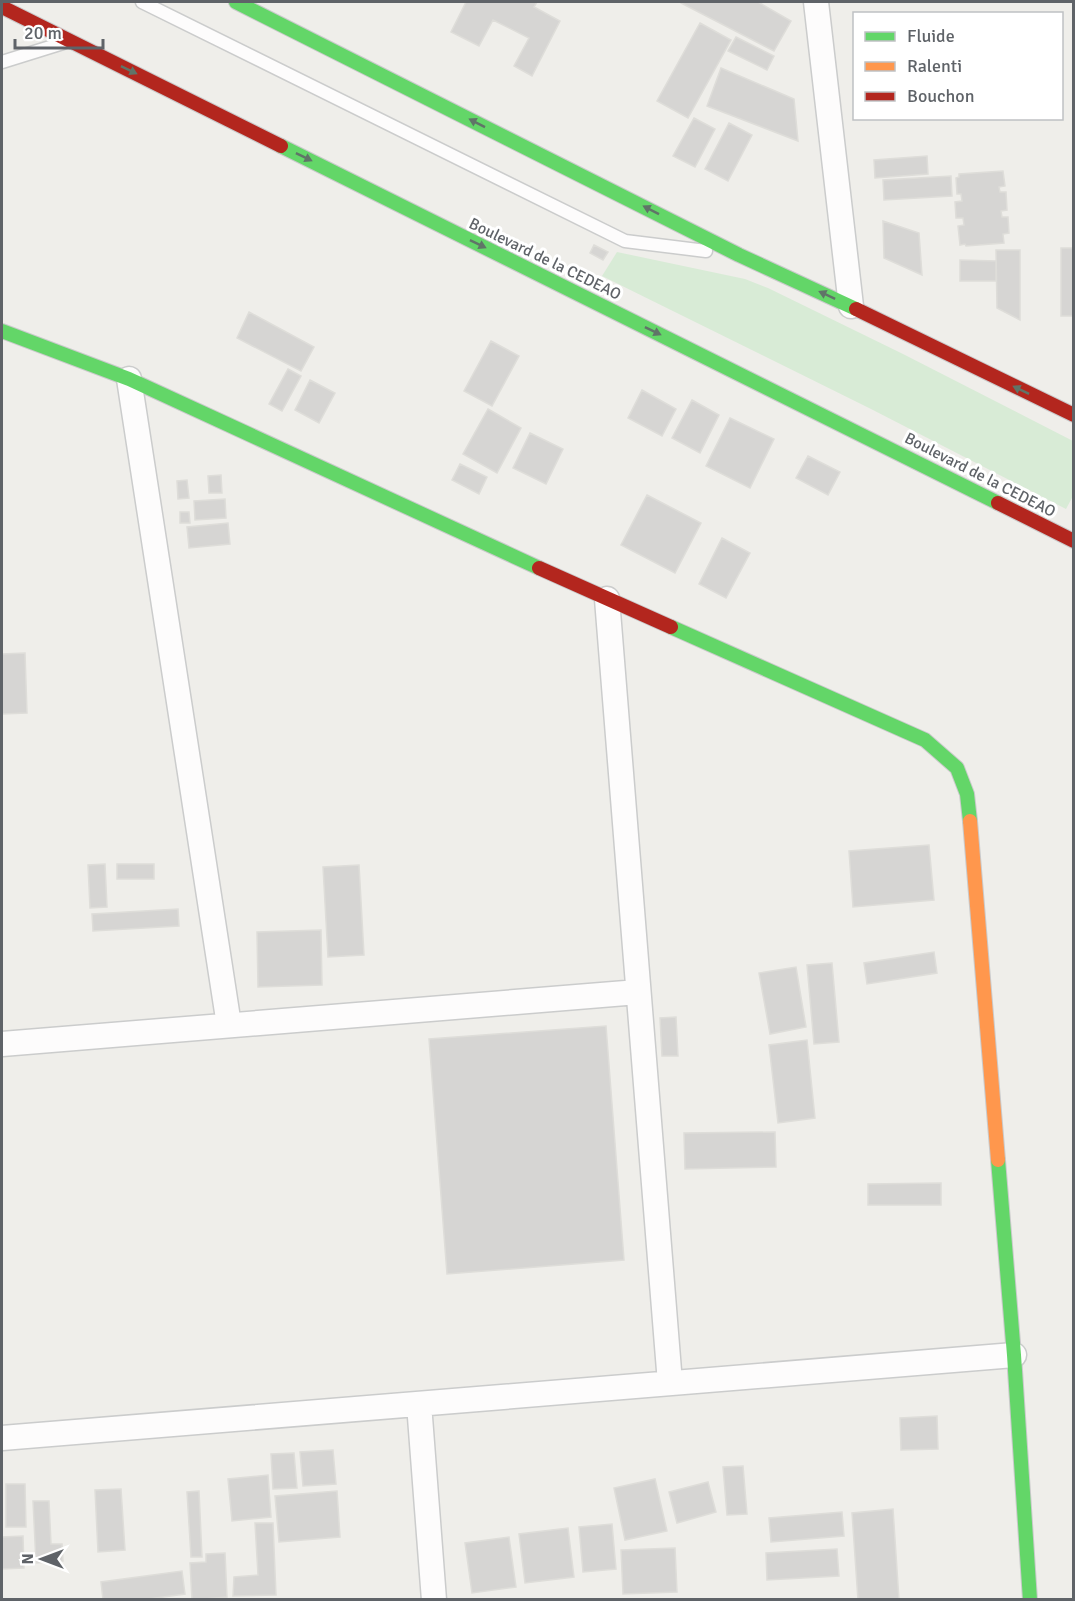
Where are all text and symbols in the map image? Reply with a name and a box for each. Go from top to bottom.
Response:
scale bar [15,12,104,50]
legend [853,12,1063,120]
text: 20 m [24,22,62,44]
text: Fluide [907,25,955,47]
text: Ralenti [907,55,962,77]
one-way arrow [121,65,138,75]
text: Bouchon [907,85,975,107]
one-way arrow [468,118,485,128]
one-way arrow [295,152,312,162]
one-way arrow [643,206,660,215]
street label: Boulevard de la CEDEAO [466,213,624,305]
one-way arrow [470,239,487,249]
one-way arrow [817,290,835,300]
one-way arrow [644,326,661,336]
one-way arrow [1012,385,1030,395]
street label: Boulevard de la CEDEAO [901,428,1059,522]
north arrow [12,1529,72,1589]
text: N [18,1553,38,1565]

